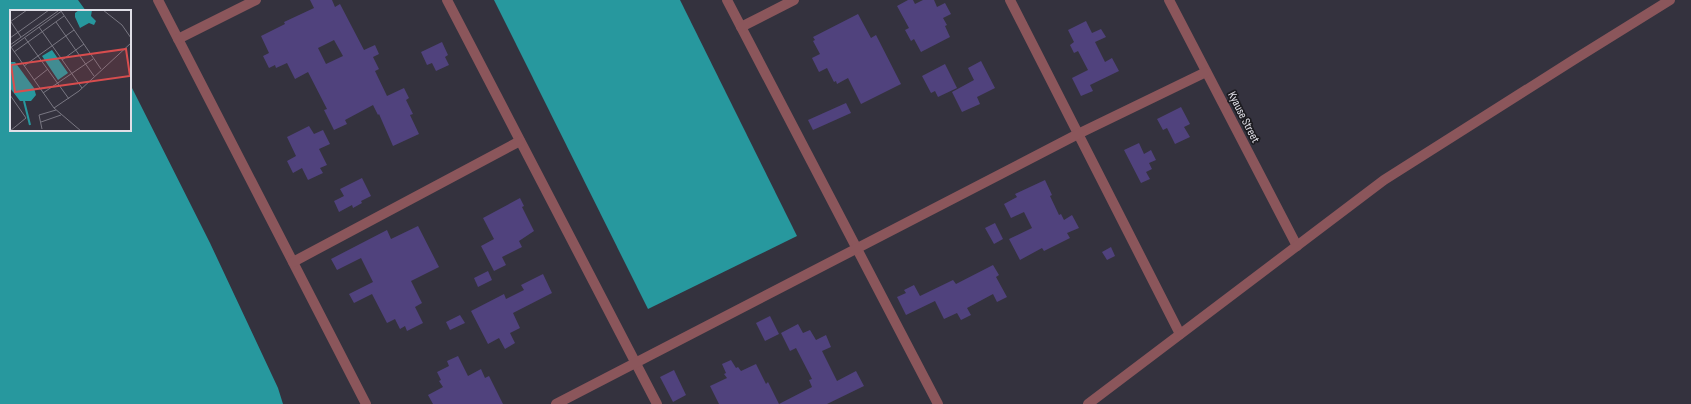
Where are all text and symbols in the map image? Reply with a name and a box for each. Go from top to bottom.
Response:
inset map [10,10,131,131]
street label: Kyause Street [1224,89,1263,146]

